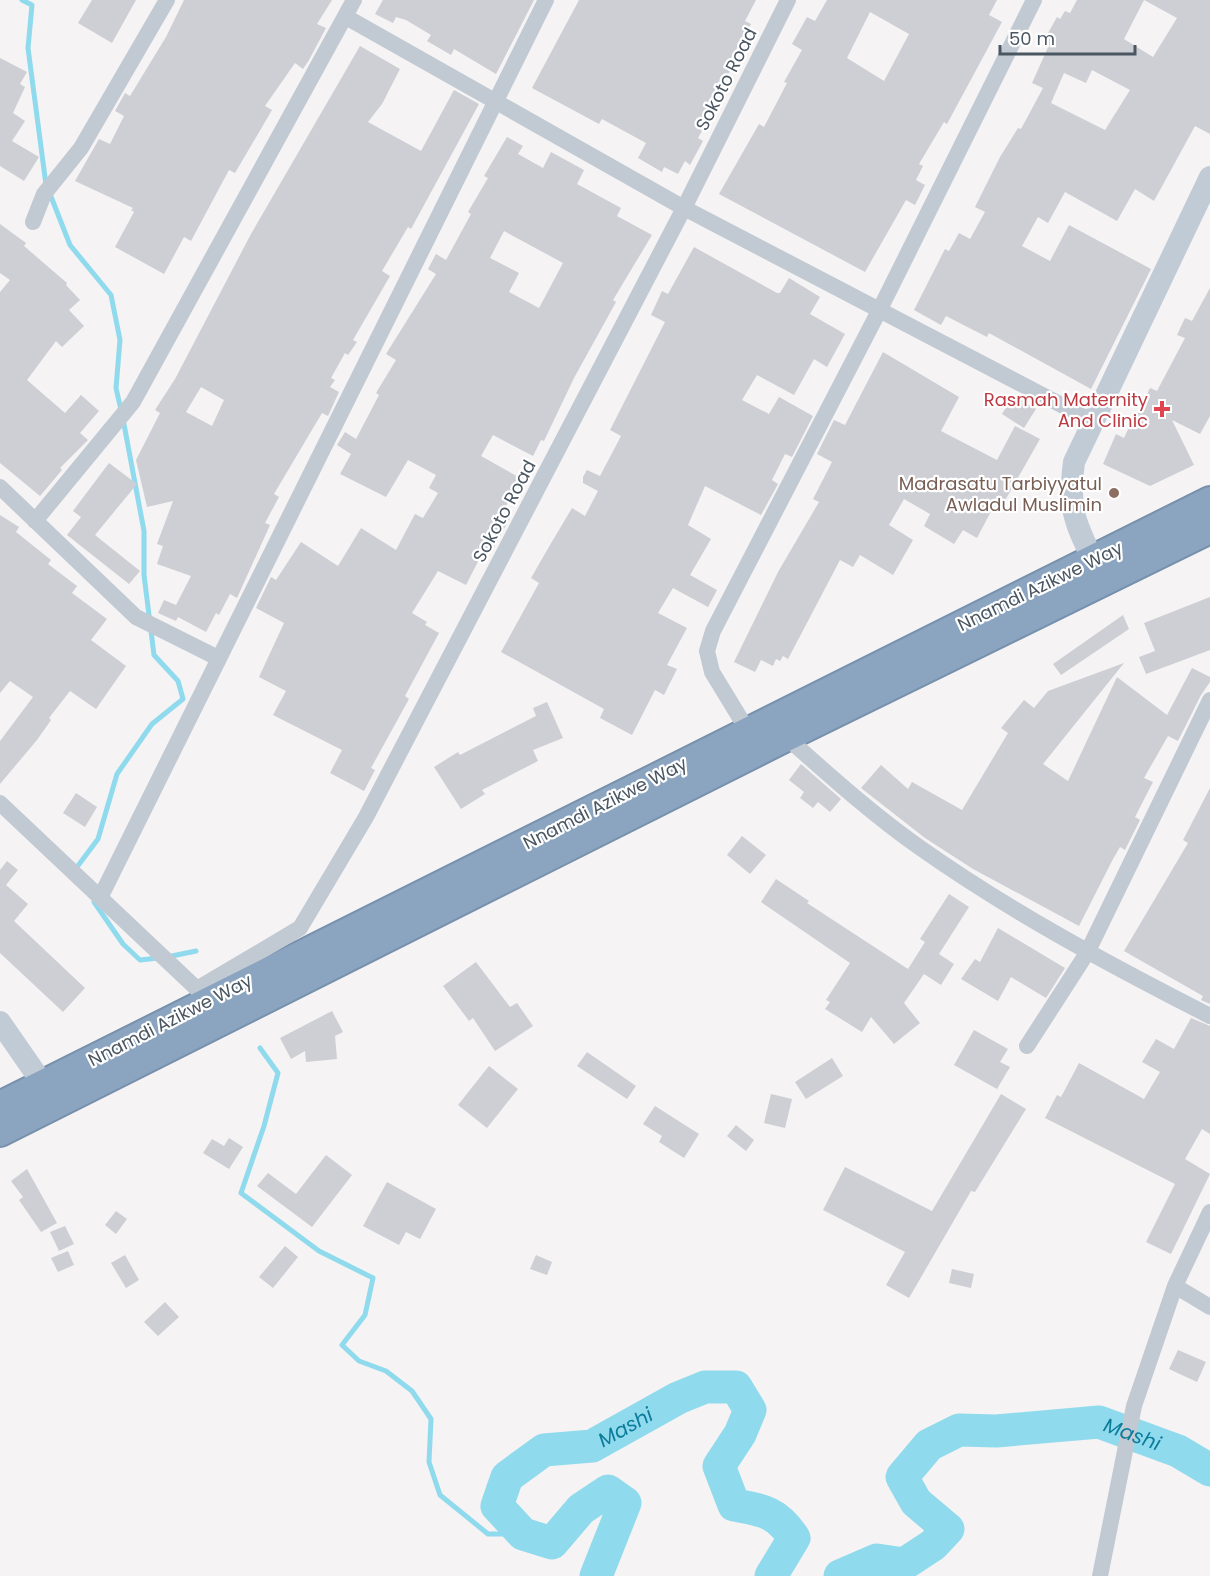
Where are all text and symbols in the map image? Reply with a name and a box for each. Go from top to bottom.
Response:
scale bar [1000,18,1135,56]
street label: Sokoto Road [689,23,763,135]
text: 50 m [1009,26,1055,51]
place label: Rasmah Maternity And Clinic [984,387,1148,433]
marker: Rasmah Maternity And Clinic [1153,400,1171,418]
street label: Sokoto Road [467,455,541,567]
place label: Madrasatu Tarbiyyatul Awladul Muslimin [899,471,1102,517]
marker: Madrasatu Tarbiyyatul Awladul Muslimin [1107,486,1121,500]
street label: Nnamdi Azikwe Way [953,535,1127,637]
street label: Nnamdi Azikwe Way [519,751,691,855]
street label: Nnamdi Azikwe Way [84,968,256,1072]
water label: Mashi [593,1400,659,1454]
water label: Mashi [1100,1411,1166,1458]

